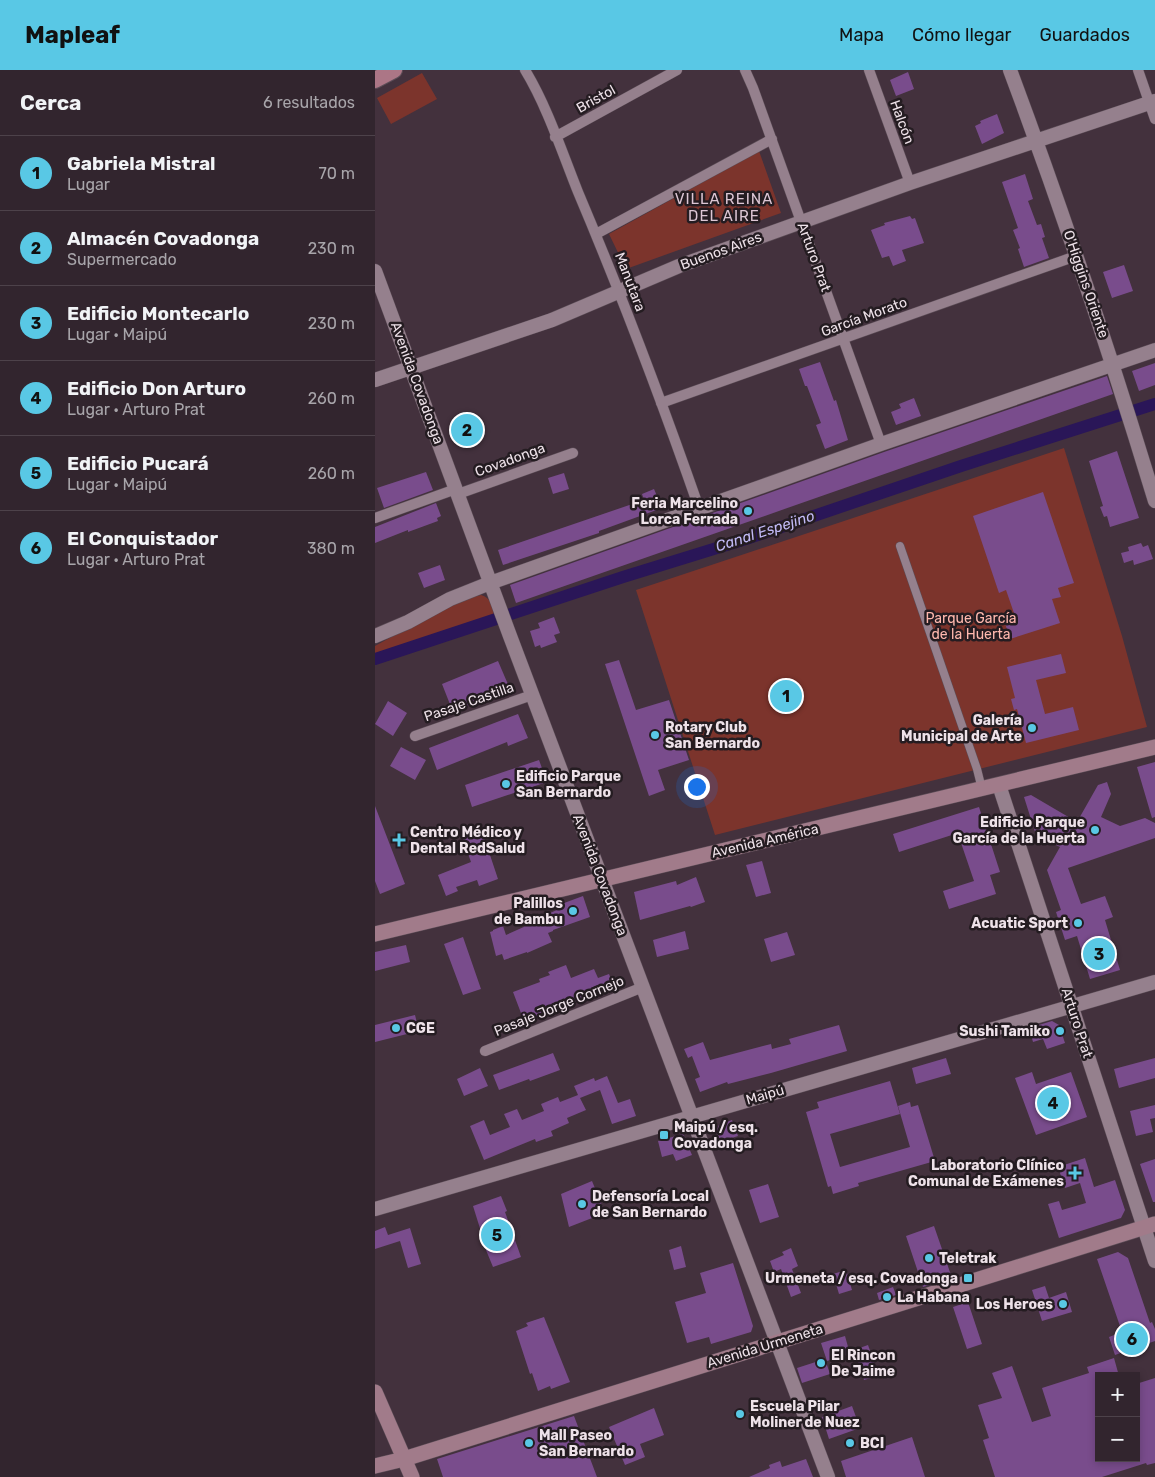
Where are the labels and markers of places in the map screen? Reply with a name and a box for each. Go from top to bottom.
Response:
pin: 2 [451,411,483,449]
place label: Feria Marcelino Lorca Ferrada [631,495,738,528]
marker: Feria Marcelino Lorca Ferrada [742,505,754,517]
pin: 1 [770,677,802,715]
place label: Galería Municipal de Arte [901,712,1022,745]
place label: Rotary Club San Bernardo [665,719,760,752]
marker: Galería Municipal de Arte [1026,722,1038,734]
marker: Rotary Club San Bernardo [649,729,661,741]
place label: Edificio Parque San Bernardo [516,768,621,801]
marker: Edificio Parque San Bernardo [500,778,512,790]
place label: Edificio Parque García de la Huerta [953,814,1085,847]
place label: Centro Médico y Dental RedSalud [410,824,525,857]
marker: Edificio Parque García de la Huerta [1089,824,1101,836]
marker: Centro Médico y Dental RedSalud [392,833,406,847]
place label: Palillos de Bambu [494,895,563,928]
marker: Palillos de Bambu [567,905,579,917]
place label: Acuatic Sport [971,915,1068,932]
marker: Acuatic Sport [1072,917,1084,929]
pin: 3 [1083,935,1115,973]
place label: CGE [406,1020,435,1037]
marker: CGE [390,1022,402,1034]
place label: Sushi Tamiko [959,1023,1050,1040]
marker: Sushi Tamiko [1054,1025,1066,1037]
pin: 4 [1037,1084,1069,1122]
place label: Maipú / esq. Covadonga [674,1119,758,1152]
marker: Maipú / esq. Covadonga [658,1129,670,1141]
place label: Laboratorio Clínico Comunal de Exámenes [908,1157,1064,1190]
marker: Laboratorio Clínico Comunal de Exámenes [1068,1166,1082,1180]
place label: Defensoría Local de San Bernardo [592,1188,709,1221]
marker: Defensoría Local de San Bernardo [576,1198,588,1210]
pin: 5 [481,1216,513,1254]
place label: Teletrak [939,1250,997,1267]
marker: Teletrak [923,1252,935,1264]
place label: Urmeneta / esq. Covadonga [765,1270,958,1287]
marker: Urmeneta / esq. Covadonga [962,1272,974,1284]
place label: La Habana [897,1289,970,1306]
marker: La Habana [881,1291,893,1303]
place label: Los Heroes [976,1296,1053,1313]
marker: Los Heroes [1057,1298,1069,1310]
pin: 6 [1116,1320,1148,1358]
place label: El Rincon De Jaime [831,1347,895,1380]
marker: El Rincon De Jaime [815,1357,827,1369]
place label: Escuela Pilar Moliner de Nuez [750,1398,860,1431]
marker: Escuela Pilar Moliner de Nuez [734,1408,746,1420]
place label: Mall Paseo San Bernardo [539,1427,634,1460]
place label: BCI [860,1435,884,1452]
marker: Mall Paseo San Bernardo [523,1437,535,1449]
marker: BCI [844,1437,856,1449]

